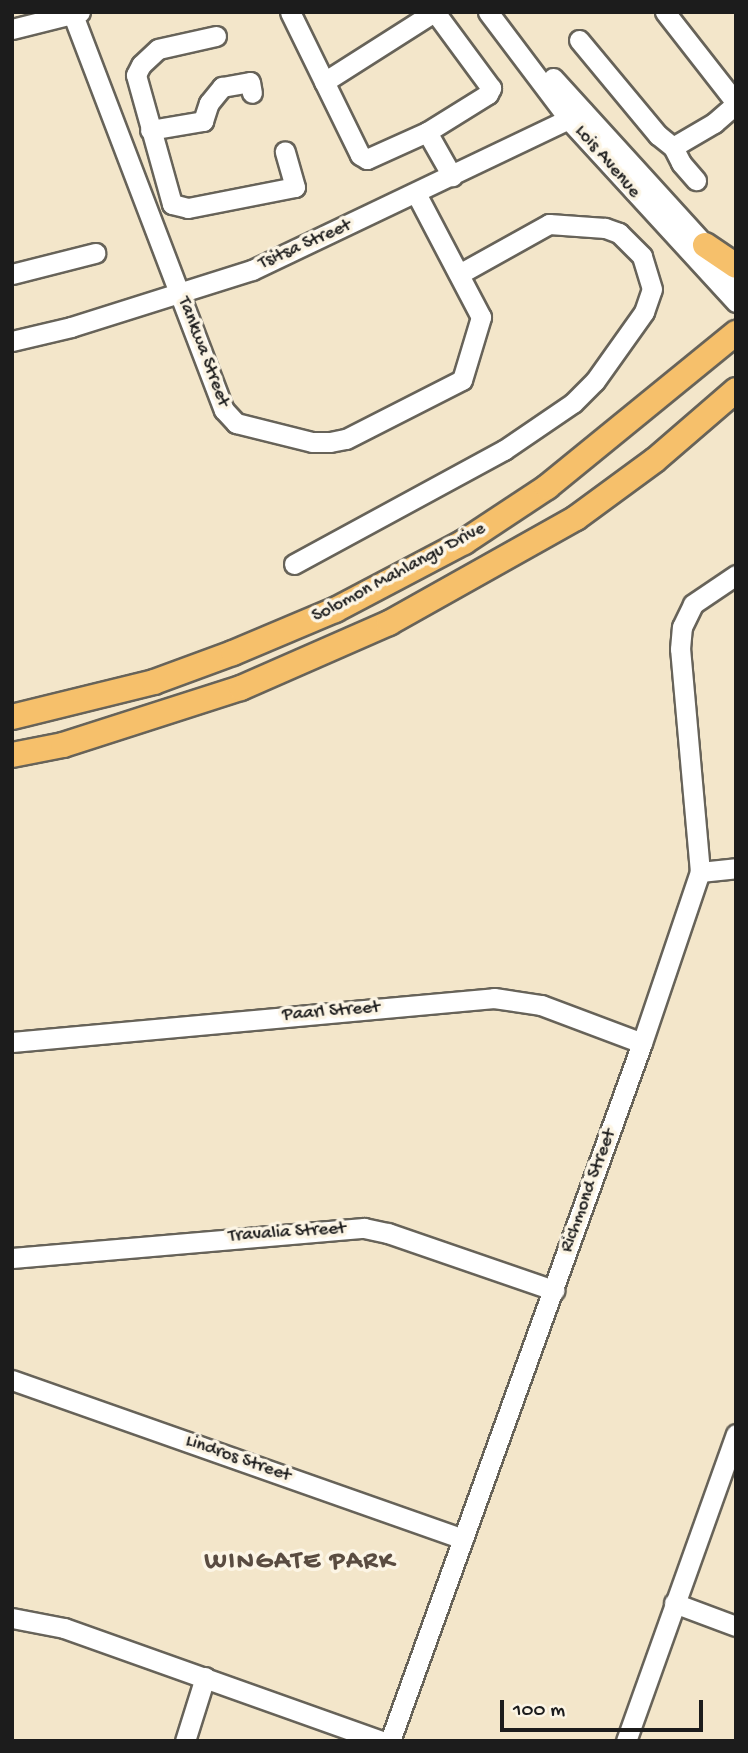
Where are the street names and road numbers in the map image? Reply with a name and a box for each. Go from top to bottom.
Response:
street label: Lois Avenue [569,121,645,203]
street label: Tsitsa Street [255,214,355,276]
street label: Tankwa Street [172,294,234,410]
street label: Solomon Mahlangu Drive [308,518,490,628]
street label: Paarl Street [281,996,381,1028]
street label: Richmond Street [556,1126,622,1256]
street label: Travalia Street [228,1218,346,1248]
street label: Lindros Street [182,1430,294,1488]

